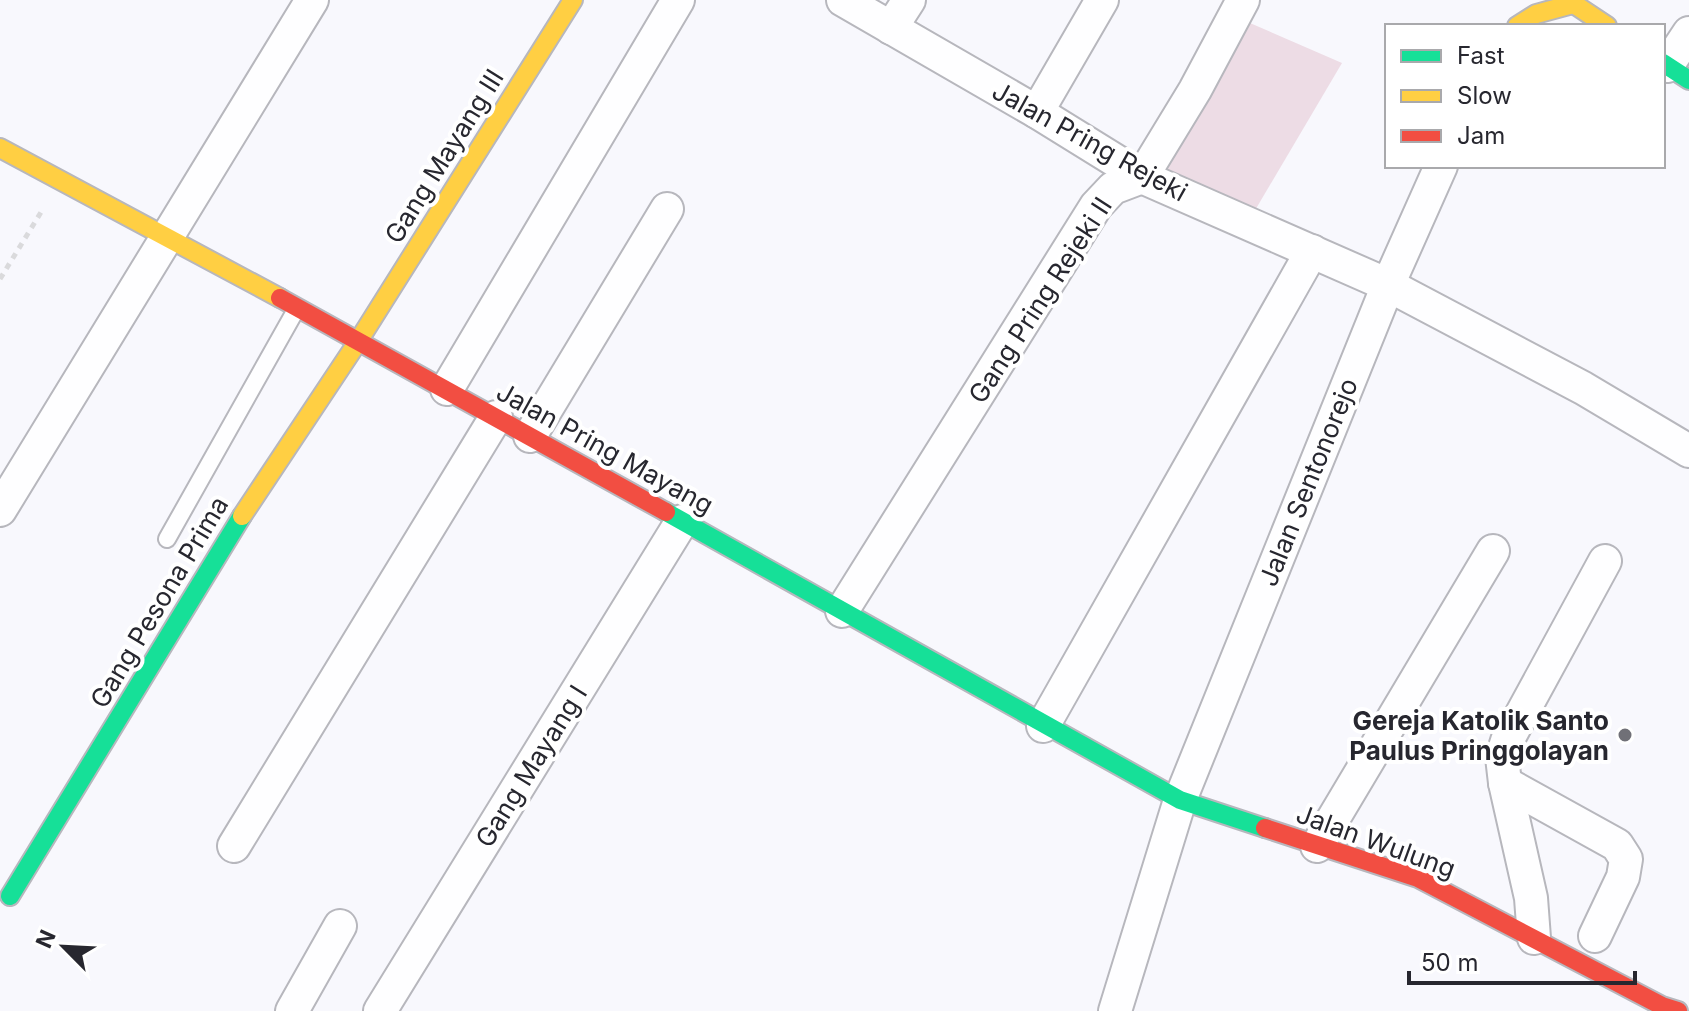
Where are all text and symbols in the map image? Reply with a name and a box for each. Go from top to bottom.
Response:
legend [1385,24,1665,168]
text: Fast [1457,41,1505,70]
street label: Gang Mayang III [378,63,510,249]
street label: Jalan Pring Rejeki [987,75,1193,207]
text: Slow [1457,81,1512,110]
text: Jam [1457,121,1505,150]
street label: Gang Pring Rejeki II [962,191,1118,409]
street label: Jalan Sentonorejo [1252,374,1364,590]
street label: Jalan Pring Mayang [491,376,719,520]
street label: Gang Pesona Prima [84,491,234,713]
street label: Gang Mayang I [469,679,593,853]
place label: Gereja Katolik Santo Paulus Pringgolayan [1349,705,1609,766]
marker: Gereja Katolik Santo Paulus Pringgolayan [1616,726,1634,744]
street label: Jalan Wulung [1292,798,1460,884]
north arrow [24,907,104,987]
text: N [30,926,61,952]
scale bar [1409,935,1635,985]
text: 50 m [1421,948,1479,977]

